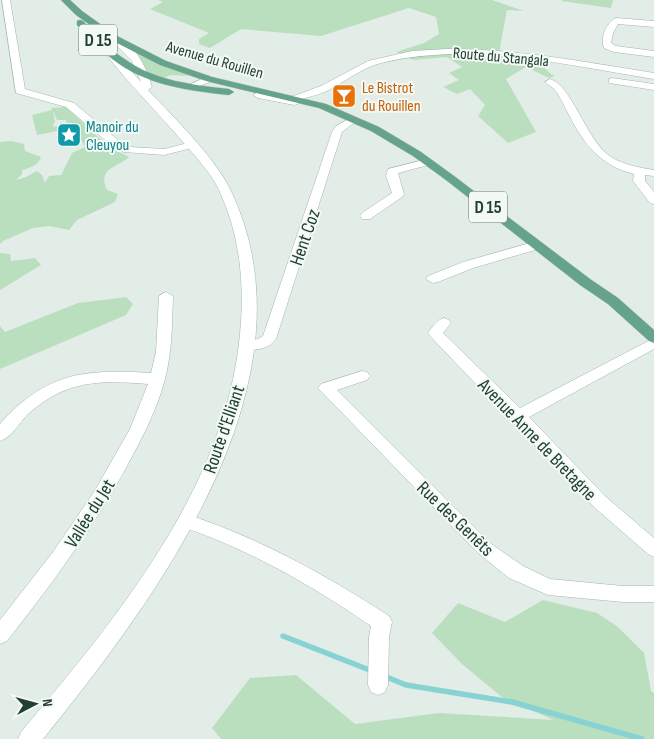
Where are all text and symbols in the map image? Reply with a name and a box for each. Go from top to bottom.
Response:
road number: D 15 [79,24,117,56]
street label: Avenue du Rouillen [163,37,265,83]
street label: Route du Stangala [452,44,550,71]
place label: Le Bistrot du Rouillen [362,79,421,116]
bar icon: Le Bistrot du Rouillen [331,83,357,109]
place label: Manoir du Cleuyou [86,118,139,155]
place icon: Manoir du Cleuyou [56,122,82,148]
road number: D 15 [469,192,507,222]
street label: Hent Coz [285,206,326,269]
street label: Avenue Anne de Bretagne [472,373,601,506]
street label: Route d'Elliant [199,382,250,477]
street label: Vallée du Jet [60,475,120,552]
street label: Rue des Genêts [412,477,498,562]
north arrow [10,679,60,729]
text: N [39,698,56,707]

